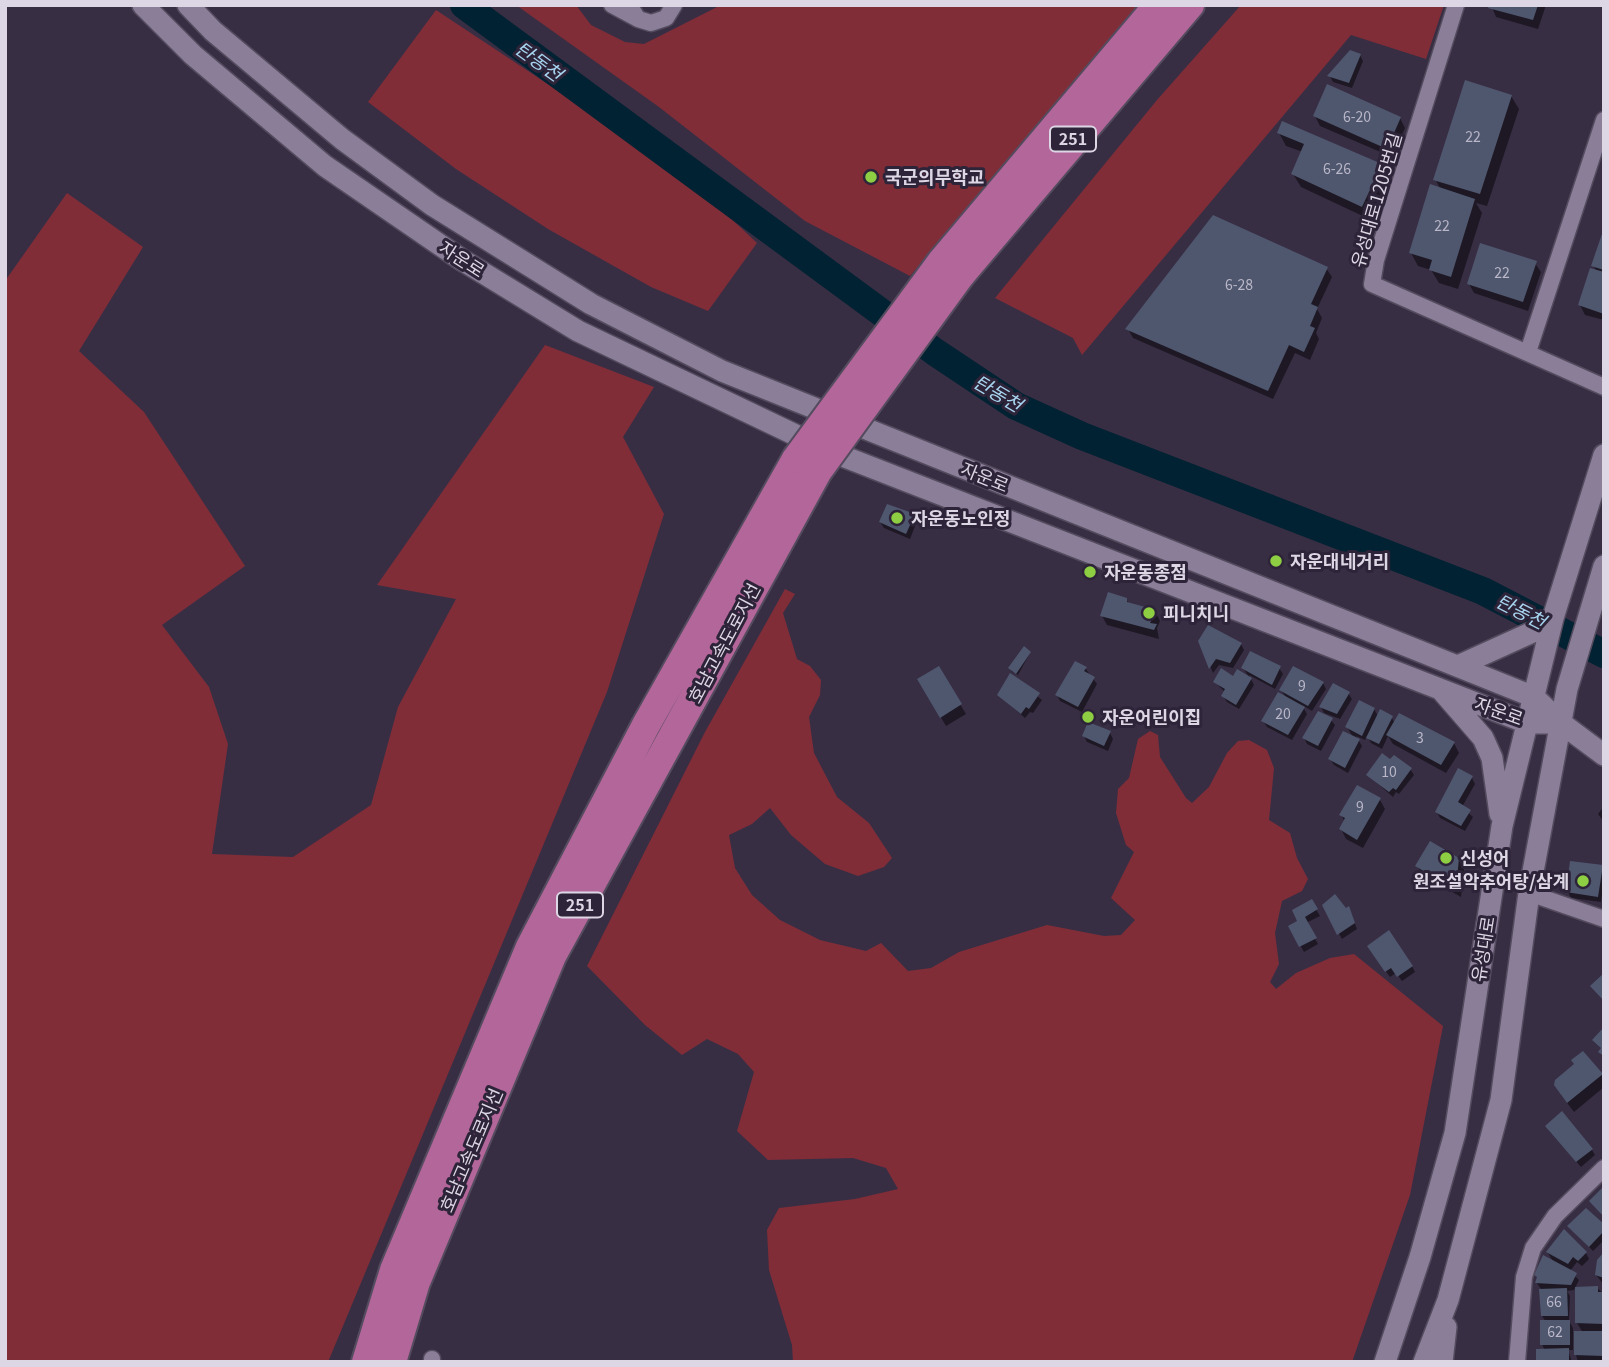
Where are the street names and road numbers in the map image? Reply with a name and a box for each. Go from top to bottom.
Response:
road number: 251 [1050,127,1096,152]
street label: 유성대로1205번길 [1346,130,1406,270]
street label: 자운로 [435,236,489,282]
street label: 자운로 [958,458,1012,496]
street label: 호남고속도로지선 [683,579,765,707]
street label: 자운로 [1472,692,1526,730]
road number: 251 [557,892,603,917]
street label: 유성대로 [1467,915,1499,983]
street label: 호남고속도로지선 [435,1085,507,1215]

